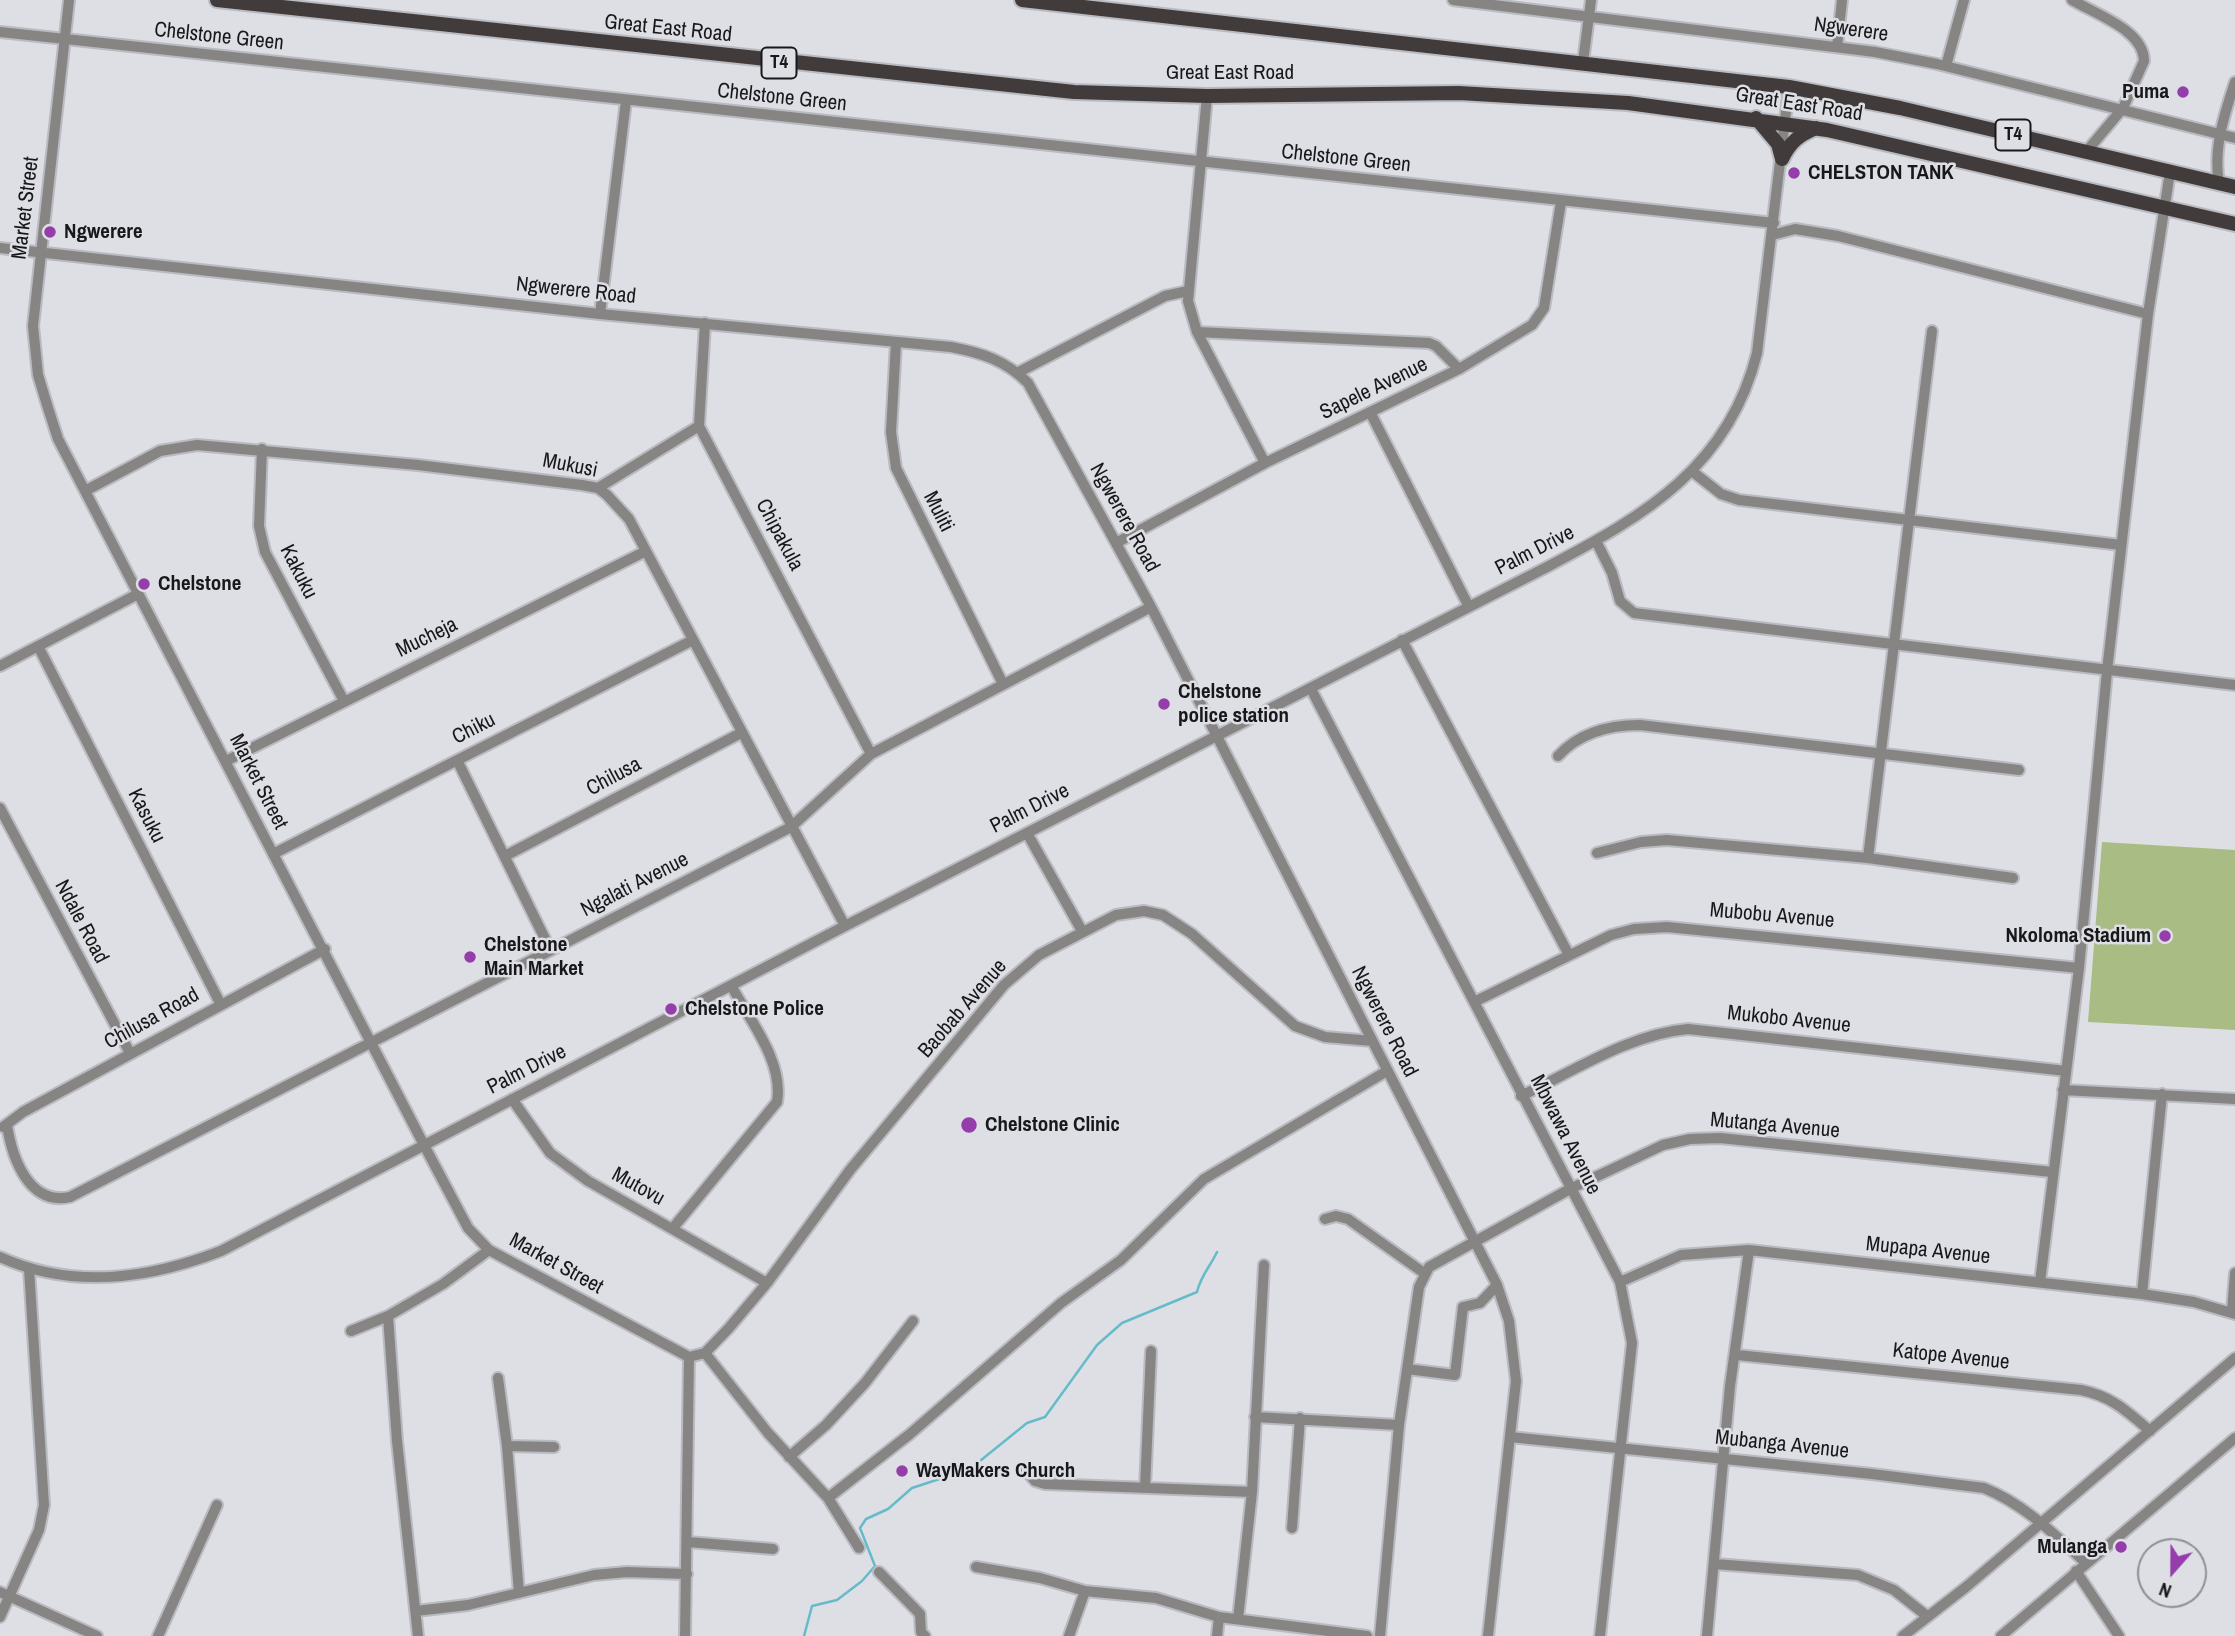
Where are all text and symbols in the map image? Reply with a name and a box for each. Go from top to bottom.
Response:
street label: Great East Road [603,10,733,48]
street label: Ngwerere [1812,12,1890,48]
street label: Chelstone Green [153,18,285,56]
road number: T4 [762,48,796,78]
street label: Great East Road [1166,60,1294,86]
street label: Chelstone Green [716,79,848,117]
place label: Puma [2122,79,2169,105]
street label: Great East Road [1734,83,1864,127]
marker: Puma [2175,84,2191,100]
road number: T4 [1996,119,2030,150]
street label: Chelstone Green [1280,140,1412,178]
street label: Market Street [7,155,45,261]
place label: CHELSTON TANK [1808,160,1954,186]
marker: CHELSTON TANK [1786,165,1802,181]
place label: Ngwerere [64,219,142,245]
marker: Ngwerere [42,224,58,240]
street label: Ngwerere Road [515,272,637,310]
street label: Sapele Avenue [1316,352,1432,426]
street label: Mukusi [540,448,600,484]
street label: Ngwerere Road [1084,459,1164,577]
street label: Muliti [917,488,959,536]
street label: Chipakula [750,495,808,575]
street label: Palm Drive [1491,520,1579,582]
street label: Kakuku [274,541,322,603]
place label: Chelstone [158,571,241,597]
marker: Chelstone [136,576,152,592]
street label: Mucheja [392,612,462,664]
place label: Chelstone police station [1178,679,1289,729]
marker: Chelstone police station [1156,696,1172,712]
street label: Chiku [448,708,500,750]
street label: Market Street [223,730,293,834]
street label: Chilusa [582,752,646,802]
street label: Palm Drive [986,778,1074,840]
street label: Kasuku [122,785,170,847]
street label: Ngalati Avenue [577,847,693,923]
street label: Ndale Road [49,876,113,968]
street label: Mubobu Avenue [1709,898,1835,934]
place label: Nkoloma Stadium [2006,923,2151,949]
marker: Nkoloma Stadium [2157,928,2173,944]
place label: Chelstone Main Market [484,932,584,982]
marker: Chelstone Main Market [462,949,478,965]
street label: Baobab Avenue [913,955,1013,1063]
street label: Ngwerere Road [1345,963,1423,1081]
street label: Chilusa Road [100,983,204,1055]
place label: Chelstone Police [685,996,824,1022]
marker: Chelstone Police [663,1001,679,1017]
street label: Mukobo Avenue [1726,1001,1852,1039]
street label: Palm Drive [483,1039,571,1101]
street label: Mbwawa Avenue [1524,1071,1606,1199]
street label: Mutanga Avenue [1709,1108,1841,1144]
place label: Chelstone Clinic [985,1112,1120,1138]
marker: Chelstone Clinic [959,1115,979,1135]
street label: Mutovu [607,1162,669,1212]
street label: Market Street [505,1228,607,1300]
street label: Mupapa Avenue [1864,1232,1992,1270]
street label: Katope Avenue [1891,1338,2011,1376]
street label: Mubanga Avenue [1714,1425,1850,1465]
place label: WayMakers Church [916,1458,1075,1484]
marker: WayMakers Church [894,1463,910,1479]
place label: Mulanga [2037,1534,2107,1560]
north arrow [2137,1538,2207,1608]
marker: Mulanga [2113,1539,2129,1555]
text: N [2155,1577,2175,1605]

